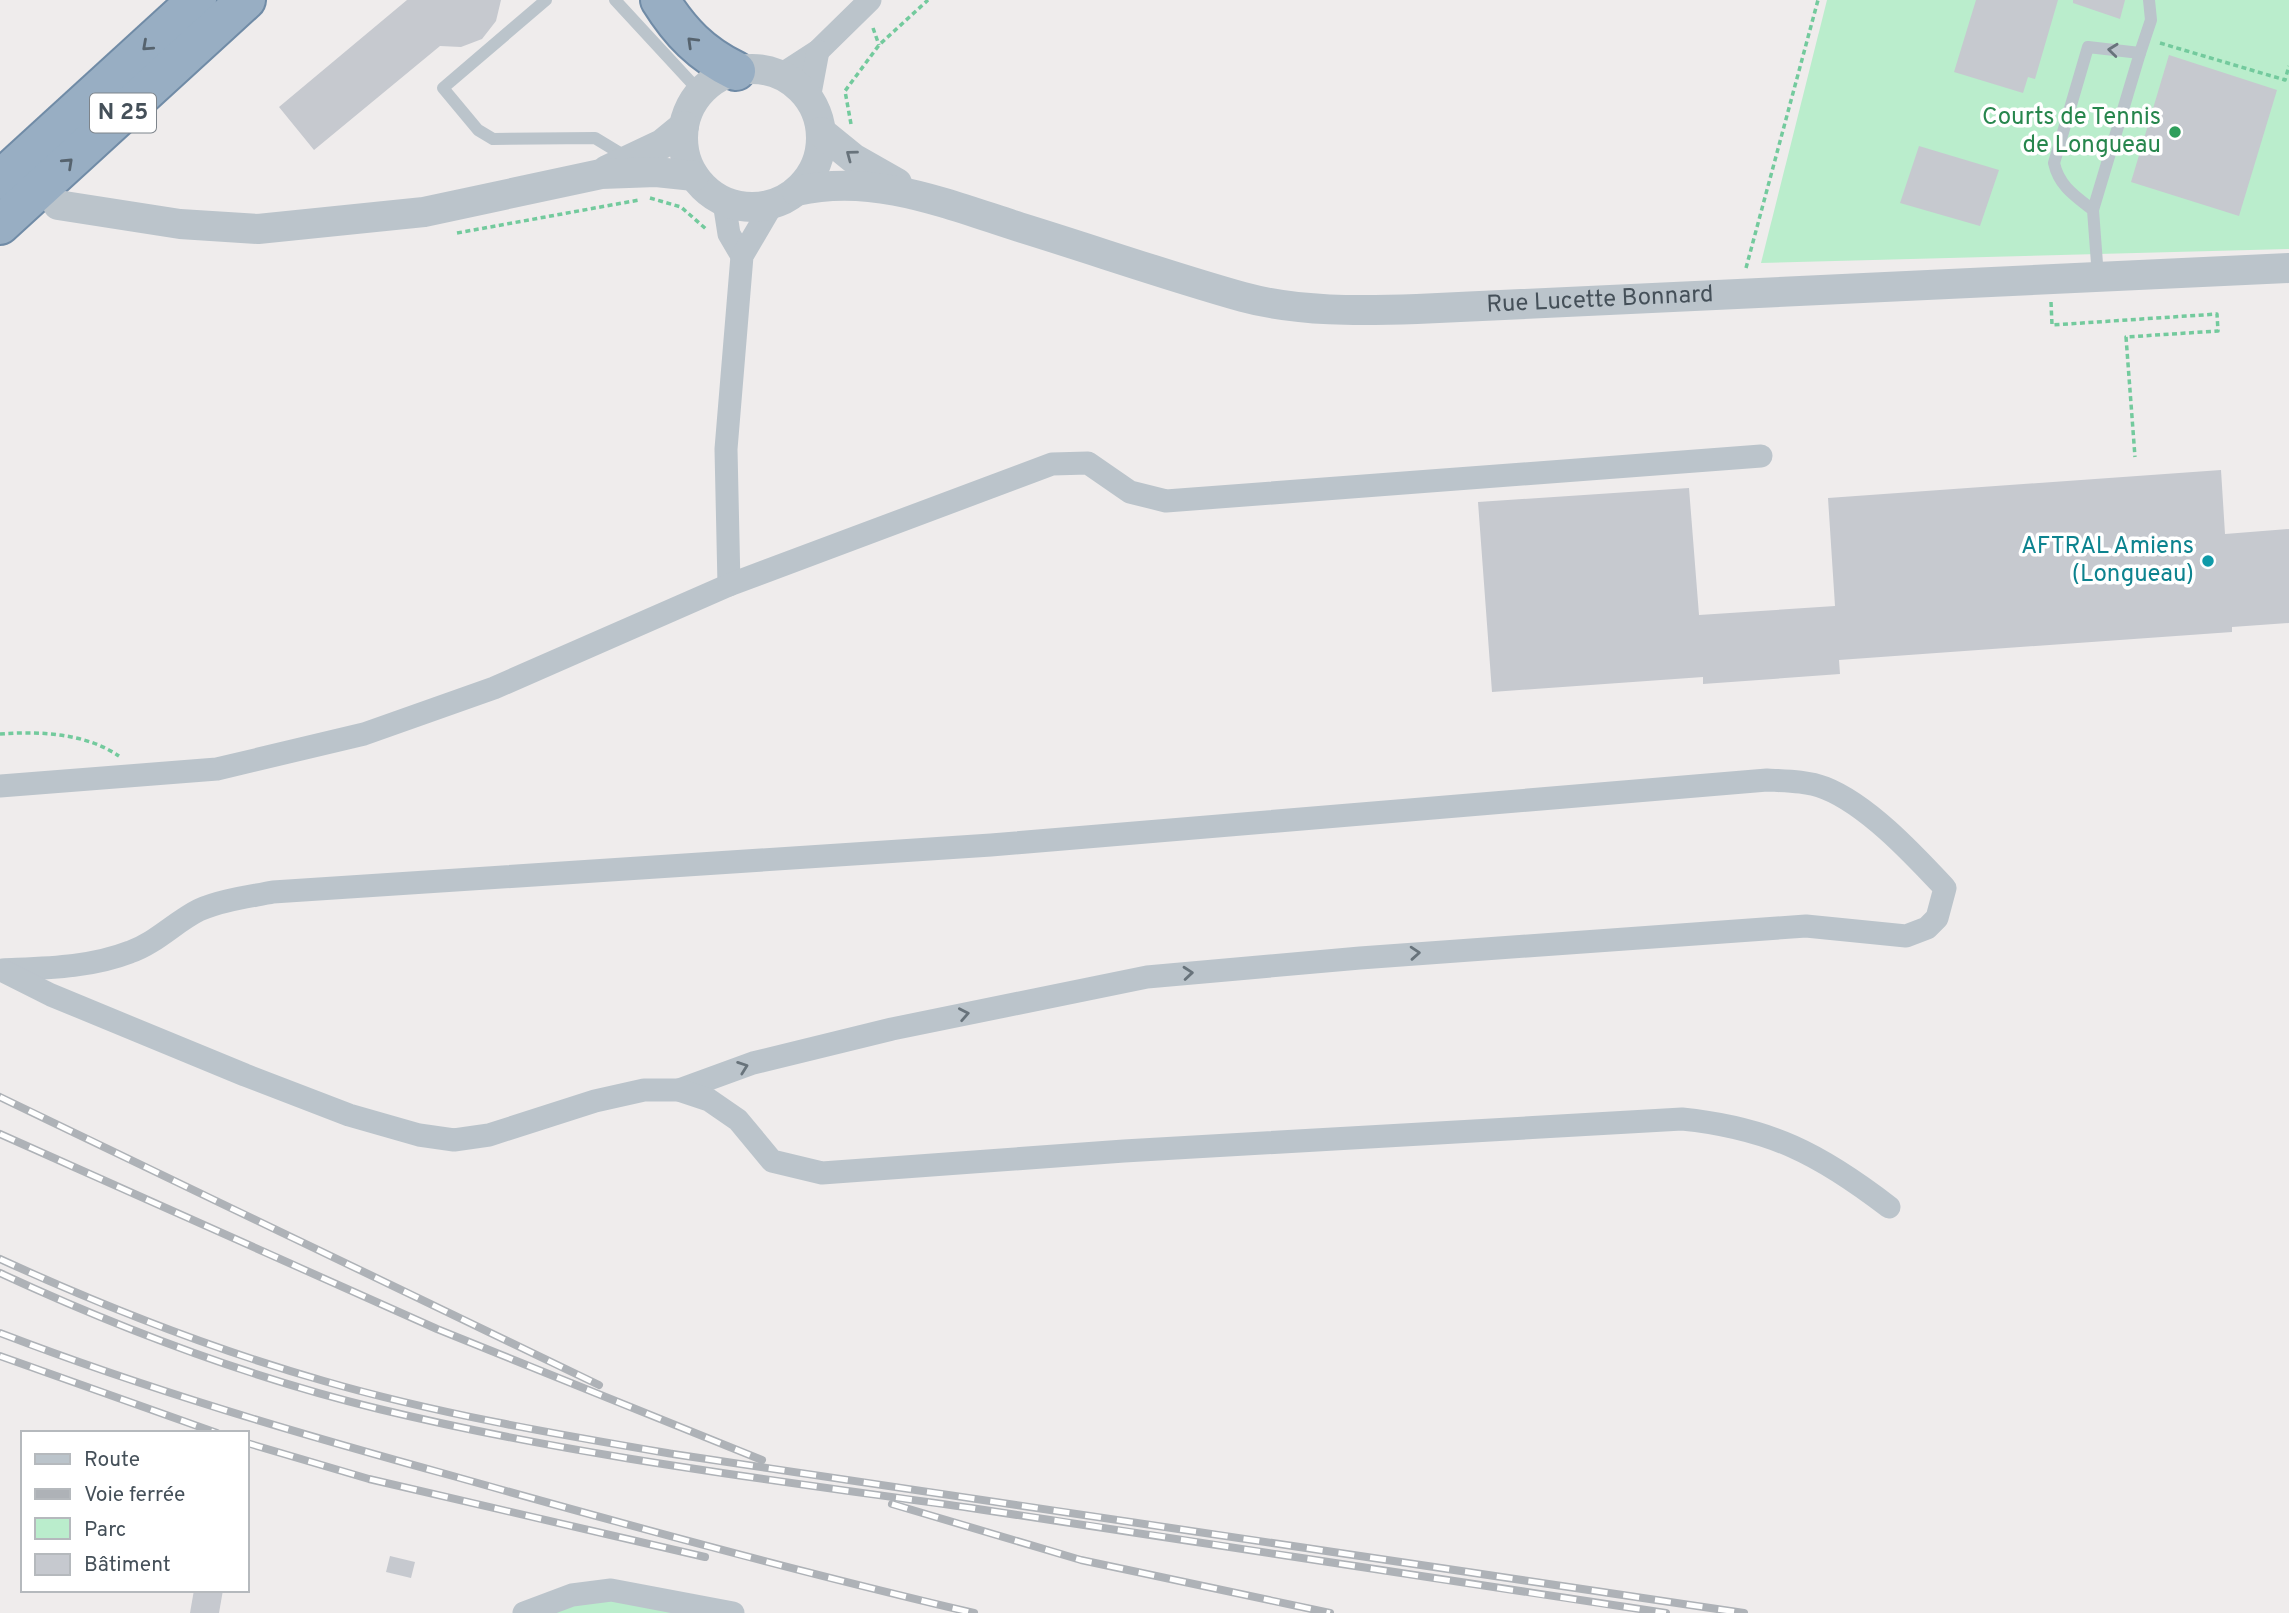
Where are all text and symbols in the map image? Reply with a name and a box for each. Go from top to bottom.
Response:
one-way arrow [687,37,700,50]
one-way arrow [142,38,155,50]
one-way arrow [2107,43,2118,58]
road number: N 25 [90,94,156,132]
place label: Courts de Tennis de Longueau [1982,103,2161,161]
marker: Courts de Tennis de Longueau [2167,124,2183,140]
one-way arrow [846,151,858,163]
one-way arrow [60,158,73,171]
street label: Rue Lucette Bonnard [1486,280,1714,321]
place label: AFTRAL Amiens (Longueau) [2021,532,2194,590]
marker: AFTRAL Amiens (Longueau) [2200,553,2216,569]
one-way arrow [1409,946,1420,961]
one-way arrow [1183,966,1194,981]
one-way arrow [958,1007,970,1022]
one-way arrow [737,1061,749,1075]
legend [21,1431,248,1592]
text: Route [84,1447,140,1474]
text: Voie ferrée [84,1482,185,1509]
text: Parc [84,1517,126,1544]
text: Bâtiment [84,1552,171,1579]

